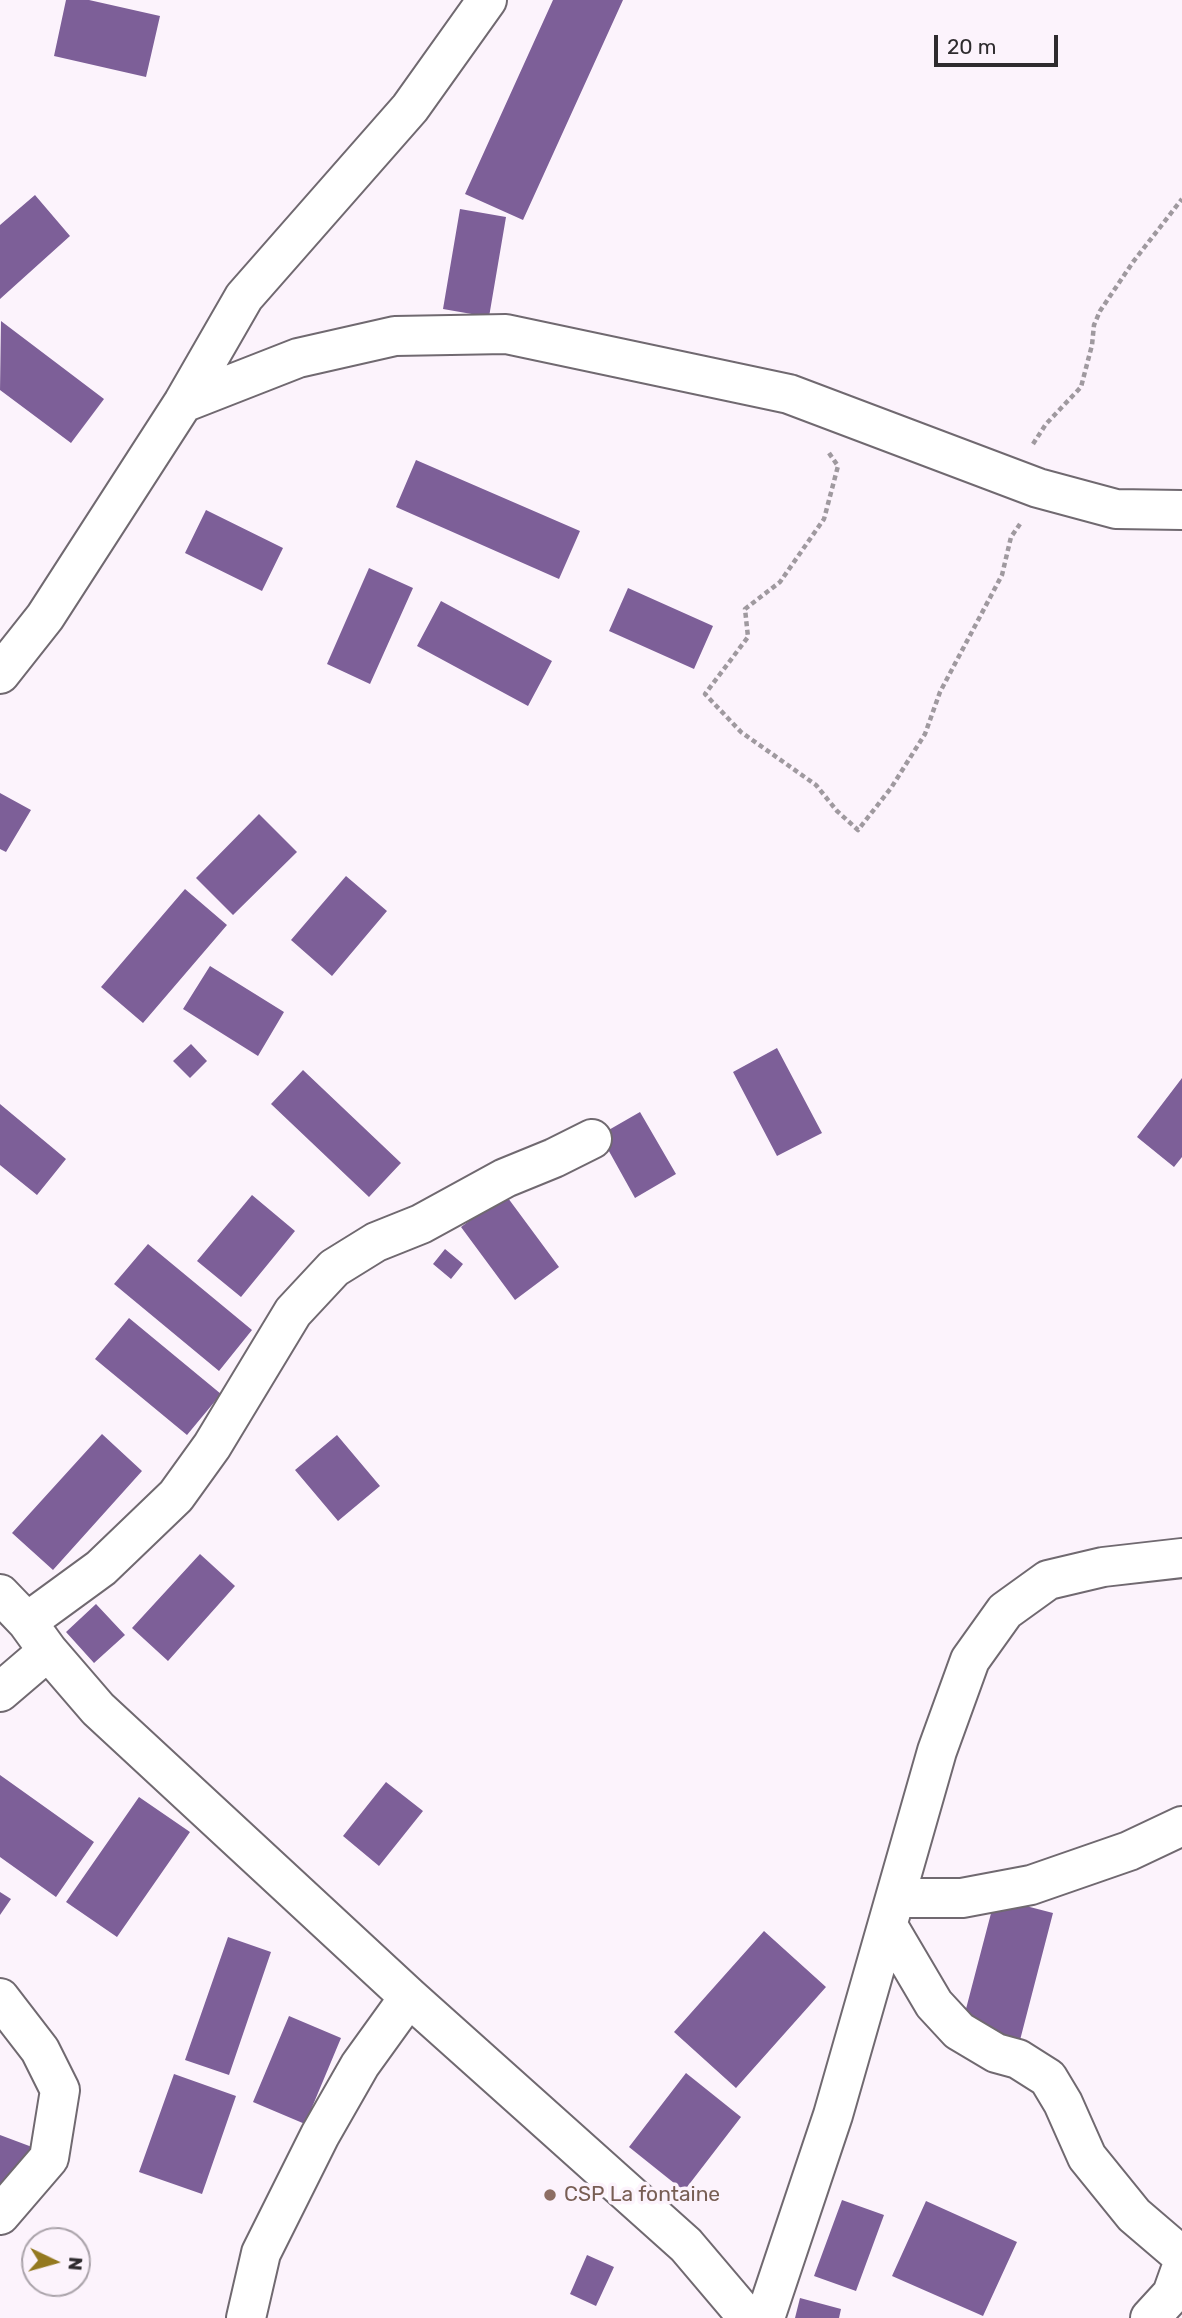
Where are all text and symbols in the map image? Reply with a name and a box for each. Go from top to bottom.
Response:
scale bar [937,21,1061,65]
text: 20 m [947,34,996,59]
place label: CSP La fontaine [564,2182,720,2208]
marker: CSP La fontaine [542,2187,558,2203]
north arrow [21,2227,91,2297]
text: N [63,2256,87,2272]

